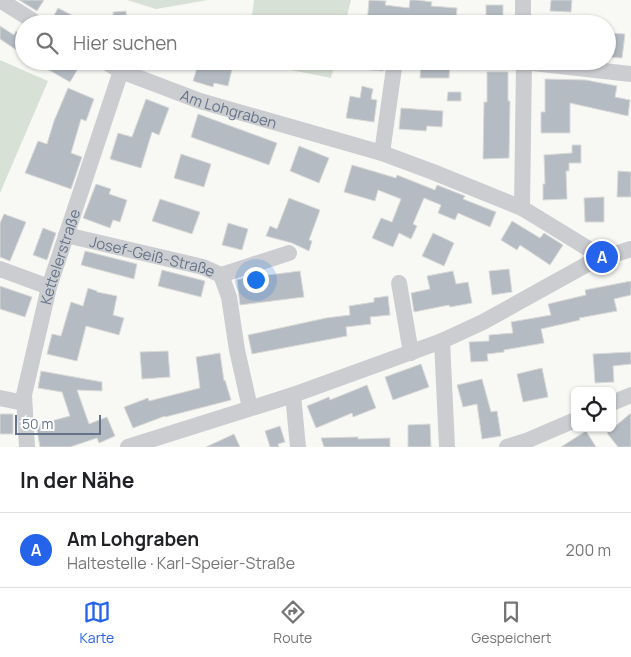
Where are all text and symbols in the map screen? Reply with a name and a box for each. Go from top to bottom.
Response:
search box [15,15,616,70]
icon: search [33,29,61,57]
text: Hier suchen [73,30,177,56]
street label: Am Lohgraben [178,84,279,133]
street label: Kettelerstraße [35,206,85,307]
street label: Josef-Geiß-Straße [88,230,219,282]
pin: A [586,238,618,276]
your location [243,267,269,293]
map controls [571,387,616,432]
button: locate [571,387,616,432]
scale bar [15,412,101,435]
text: 50 m [22,414,53,433]
text: In der Nähe [20,466,134,494]
text: Am Lohgraben [67,526,199,552]
text: A [31,539,41,561]
text: 200 m [566,539,611,561]
text: Haltestelle · Karl-Speier-Straße [67,552,295,574]
tab: Karte [80,598,114,647]
tab: Route [273,598,312,647]
tab: Gespeichert [471,598,551,647]

